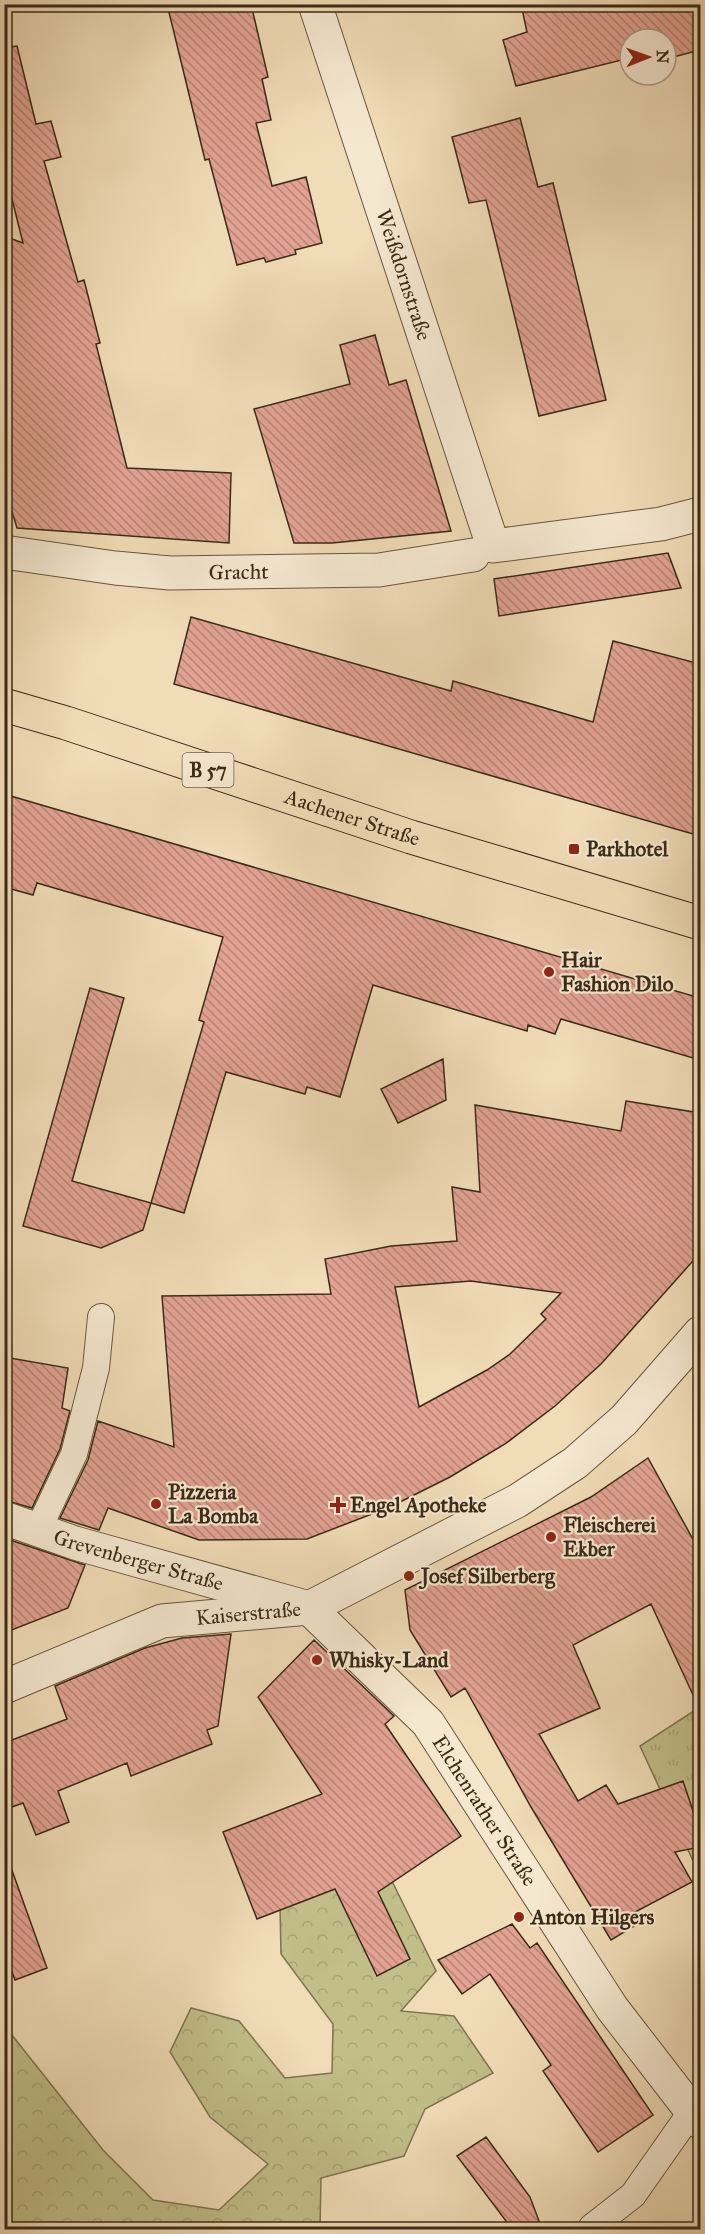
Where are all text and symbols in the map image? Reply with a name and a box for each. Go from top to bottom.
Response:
north arrow [618,27,678,87]
text: N [653,50,672,64]
street label: Weißdornstraße [370,206,438,344]
street label: Gracht [208,559,269,585]
road number: B 57 [182,753,234,787]
street label: Aachener Straße [280,783,423,852]
place label: Parkhotel [586,836,669,862]
marker: Parkhotel [567,842,581,856]
place label: Hair Fashion Dilo [561,947,674,997]
marker: Hair Fashion Dilo [542,965,556,979]
place label: Pizzeria La Bomba [168,1479,259,1529]
place label: Engel Apotheke [350,1492,487,1518]
marker: Pizzeria La Bomba [149,1497,163,1511]
marker: Engel Apotheke [331,1498,345,1512]
place label: Fleischerei Ekber [563,1512,656,1562]
street label: Grevenberger Straße [50,1523,227,1597]
marker: Fleischerei Ekber [544,1530,558,1544]
place label: Josef Silberberg [418,1563,556,1590]
marker: Josef Silberberg [402,1569,416,1583]
street label: Kaiserstraße [195,1596,302,1631]
place label: Whisky-Land [329,1647,449,1673]
marker: Whisky-Land [310,1653,324,1667]
street label: Elchenrather Straße [426,1730,543,1891]
place label: Anton Hilgers [529,1904,655,1930]
marker: Anton Hilgers [512,1910,526,1924]

